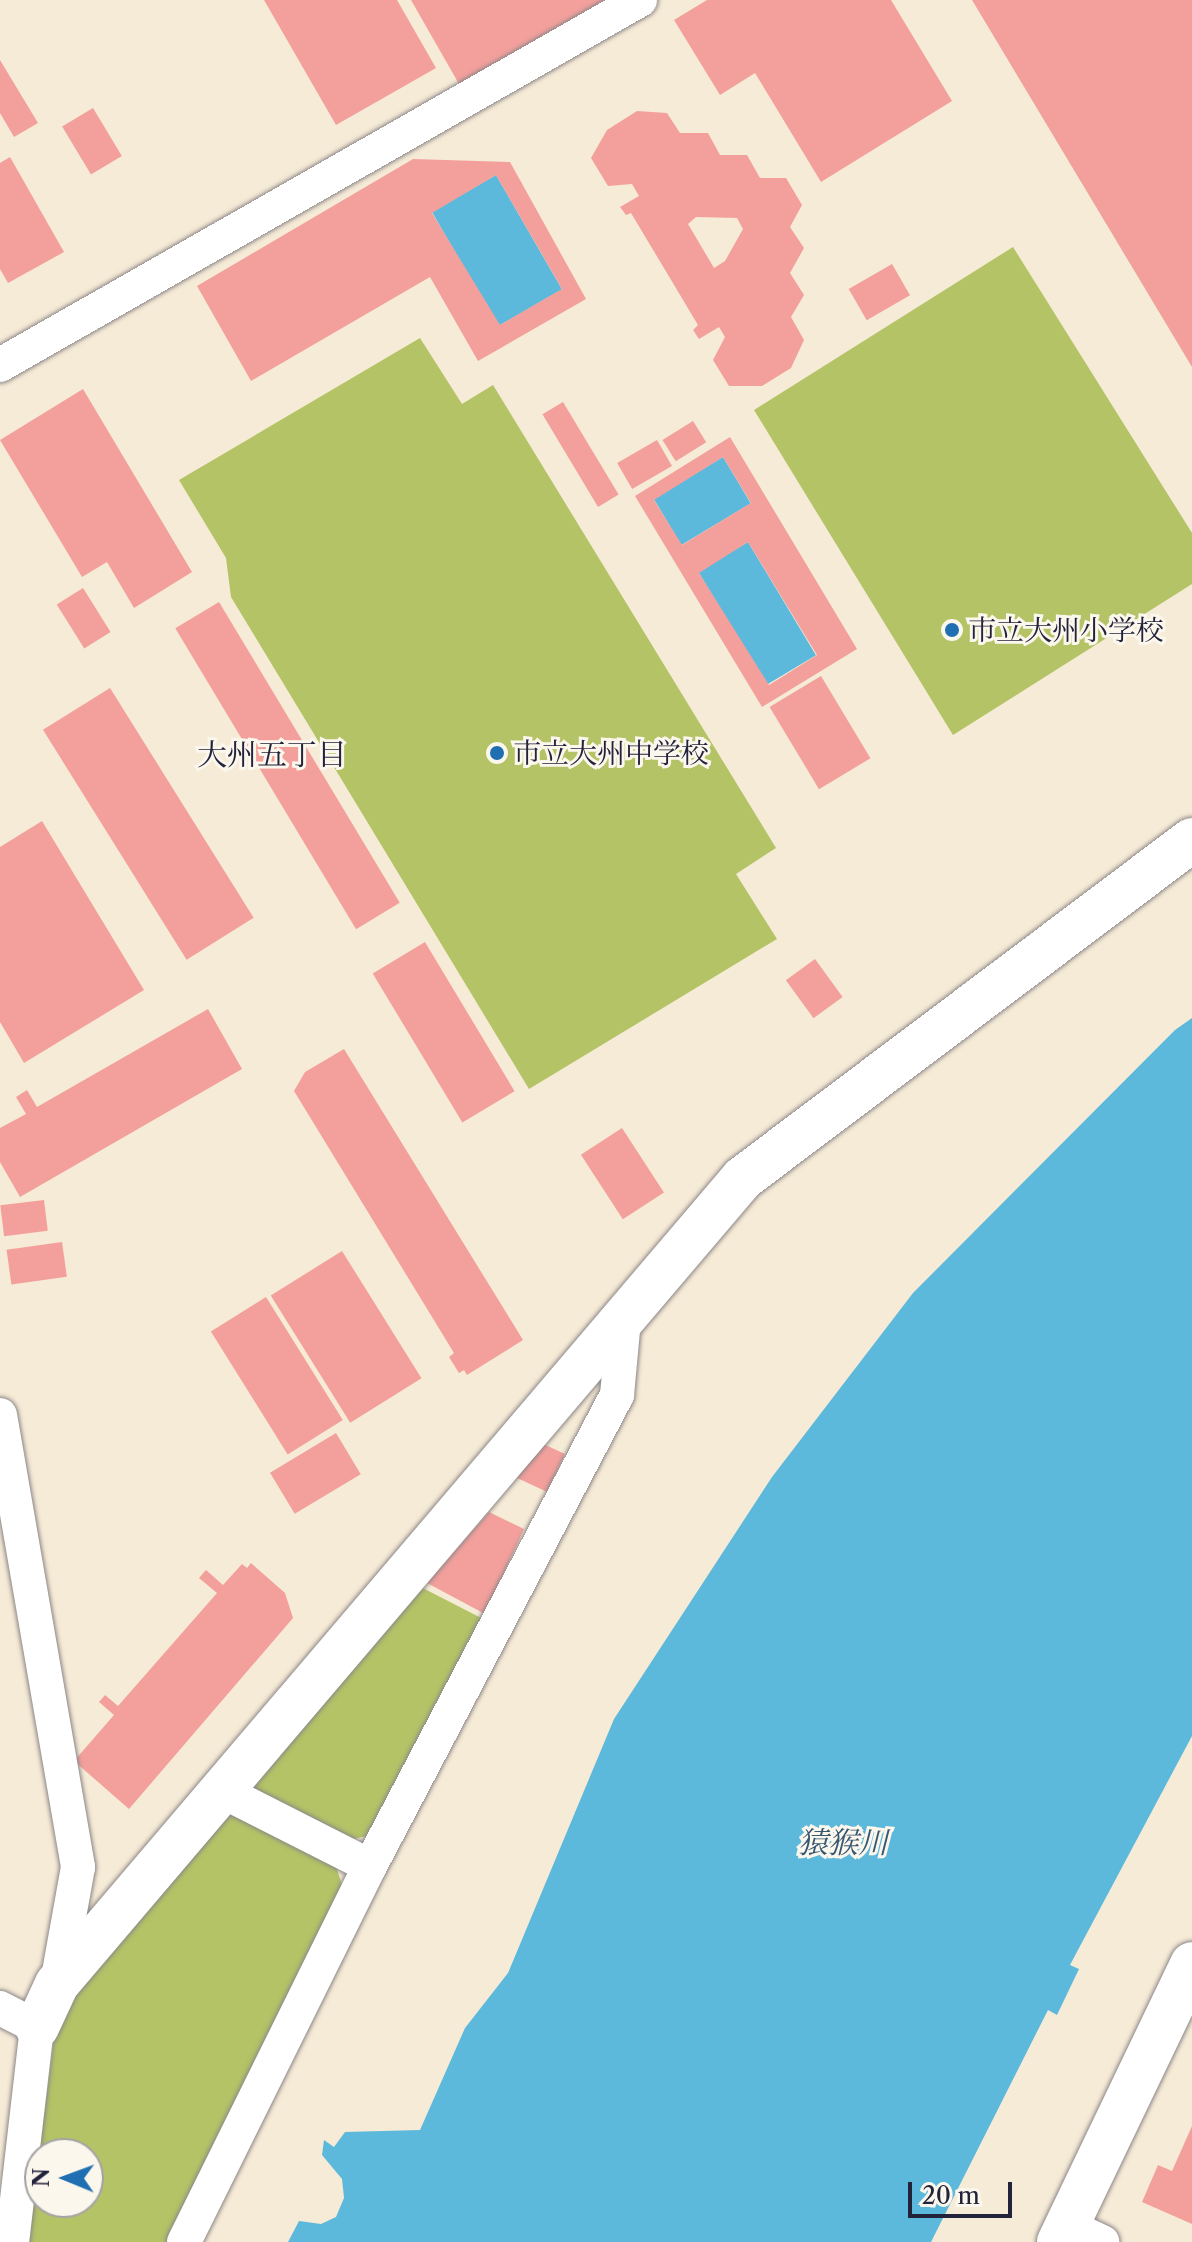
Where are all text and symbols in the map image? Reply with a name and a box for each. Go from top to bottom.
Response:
place label: 市立大州小学校 [968,613,1164,647]
marker: 市立大州小学校 [943,621,961,639]
place label: 市立大州中学校 [513,736,709,770]
district label: 大州五丁目 [197,737,347,773]
marker: 市立大州中学校 [488,744,506,762]
water label: 猿猴川 [798,1825,888,1861]
north arrow [24,2138,104,2218]
scale bar [912,2166,1016,2216]
text: N [28,2168,55,2187]
text: 20 m [922,2181,980,2210]

